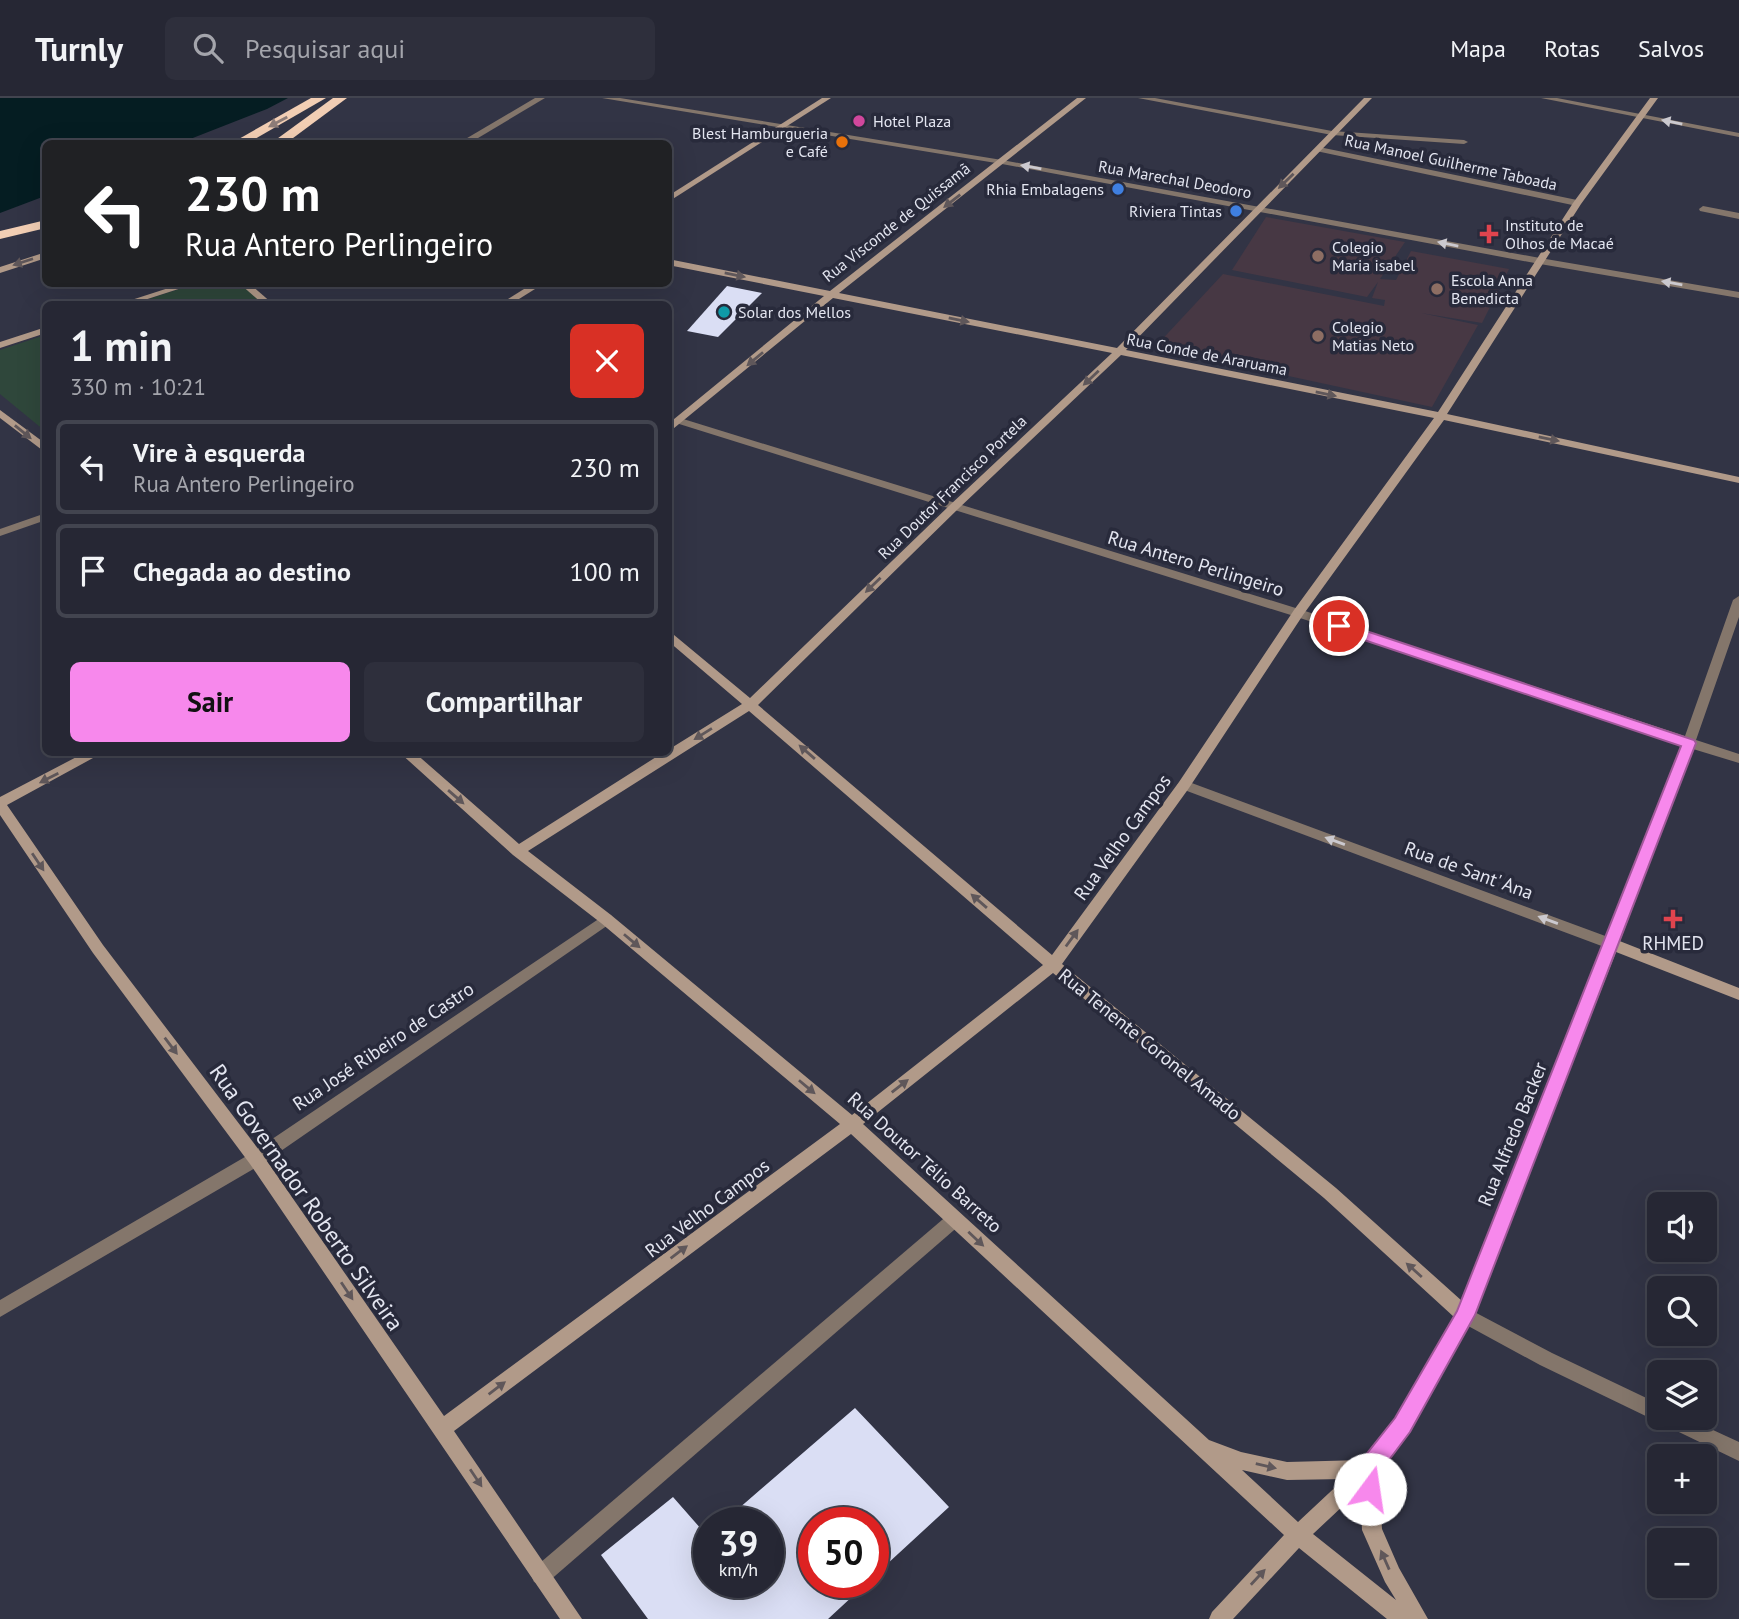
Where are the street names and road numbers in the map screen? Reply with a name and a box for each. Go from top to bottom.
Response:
street label: Rua Manoel Guilherme Taboada [1343,130,1559,194]
street label: Rua Marechal Deodoro [1097,156,1253,202]
street label: Rua Visconde de Quissamã [818,158,974,286]
street label: Rua Conde de Araruama [1125,329,1289,379]
street label: Rua Doutor Francisco Portela [874,411,1030,563]
street label: Rua Antero Perlingeiro [1105,525,1287,601]
street label: Rua Velho Campos [1068,769,1176,905]
street label: Rua de Sant' Ana [1401,836,1537,904]
street label: Rua Tenente Coronel Amado [1054,963,1246,1125]
street label: Rua José Ribeiro de Castro [288,976,478,1116]
street label: Rua Governador Roberto Silveira [204,1058,410,1336]
street label: Rua Alfredo Backer [1472,1058,1552,1210]
street label: Rua Doutor Télio Barreto [843,1086,1007,1238]
street label: Rua Velho Campos [640,1153,774,1263]

